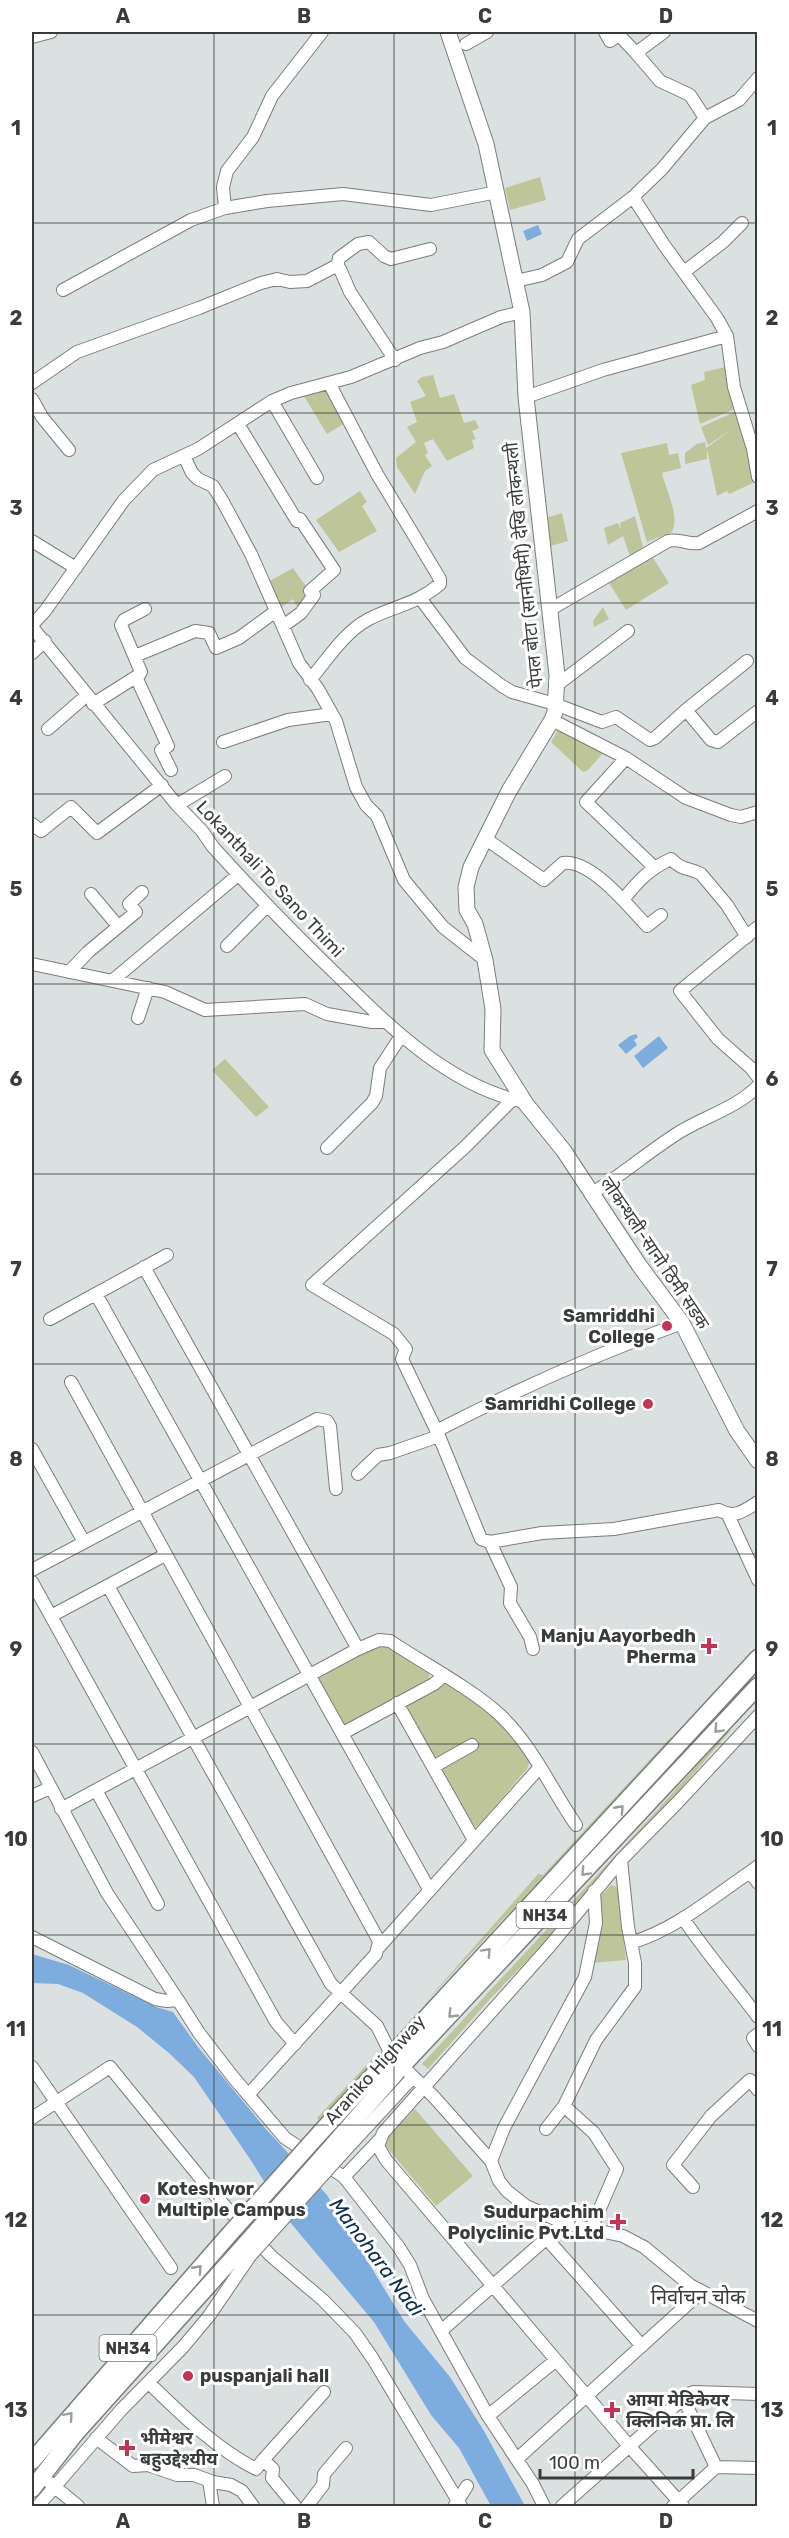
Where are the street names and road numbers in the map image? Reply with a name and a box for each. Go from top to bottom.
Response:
street label: पेपल बोटा (सानोथिमी) देखि लोकन्थली [500,441,548,689]
street label: Lokanthali To Sano Thimi [192,796,348,962]
street label: लोकन्थली-सानो ठिमी सडक [596,1173,715,1334]
road number: NH34 [516,1902,574,1928]
street label: Araniko Highway [320,2011,430,2129]
road number: NH34 [100,2335,156,2361]

